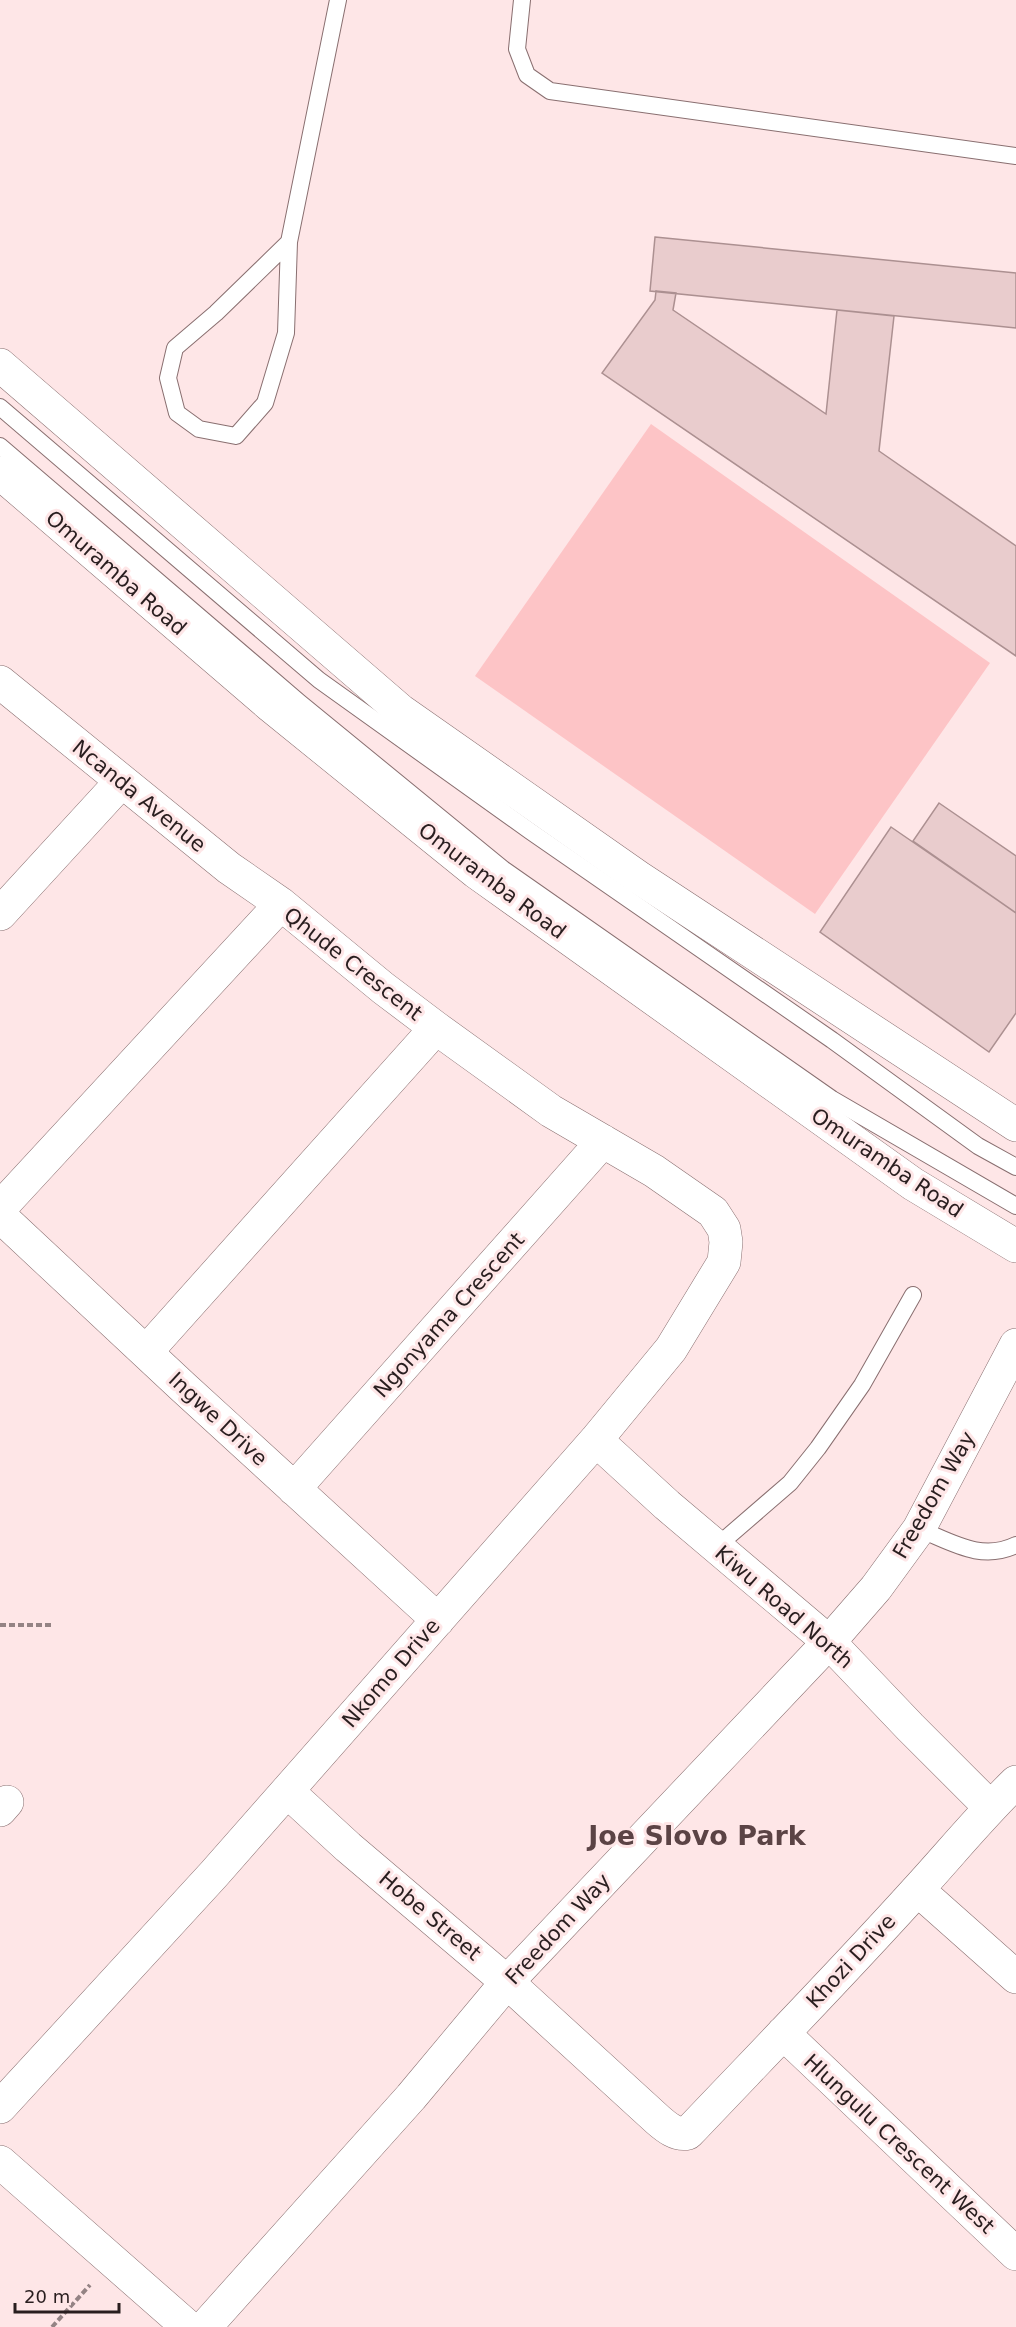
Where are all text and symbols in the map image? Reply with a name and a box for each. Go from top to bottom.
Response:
street label: Omuramba Road [41,506,191,640]
street label: Ncanda Avenue [68,735,210,857]
street label: Omuramba Road [414,818,570,944]
street label: Qhude Crescent [279,903,427,1025]
street label: Omuramba Road [807,1103,967,1223]
street label: Ngonyama Crescent [369,1228,529,1402]
street label: Ingwe Drive [164,1367,272,1471]
street label: Freedom Way [888,1427,980,1563]
street label: Kiwu Road North [710,1541,858,1673]
street label: Nkomo Drive [337,1614,445,1732]
district label: Joe Slovo Park [586,1820,807,1851]
street label: Hobe Street [374,1867,486,1965]
street label: Freedom Way [501,1869,615,1989]
street label: Khozi Drive [801,1909,901,2013]
street label: Hlungulu Crescent West [799,2049,999,2239]
scale bar [15,2276,118,2314]
text: 20 m [24,2286,70,2307]

